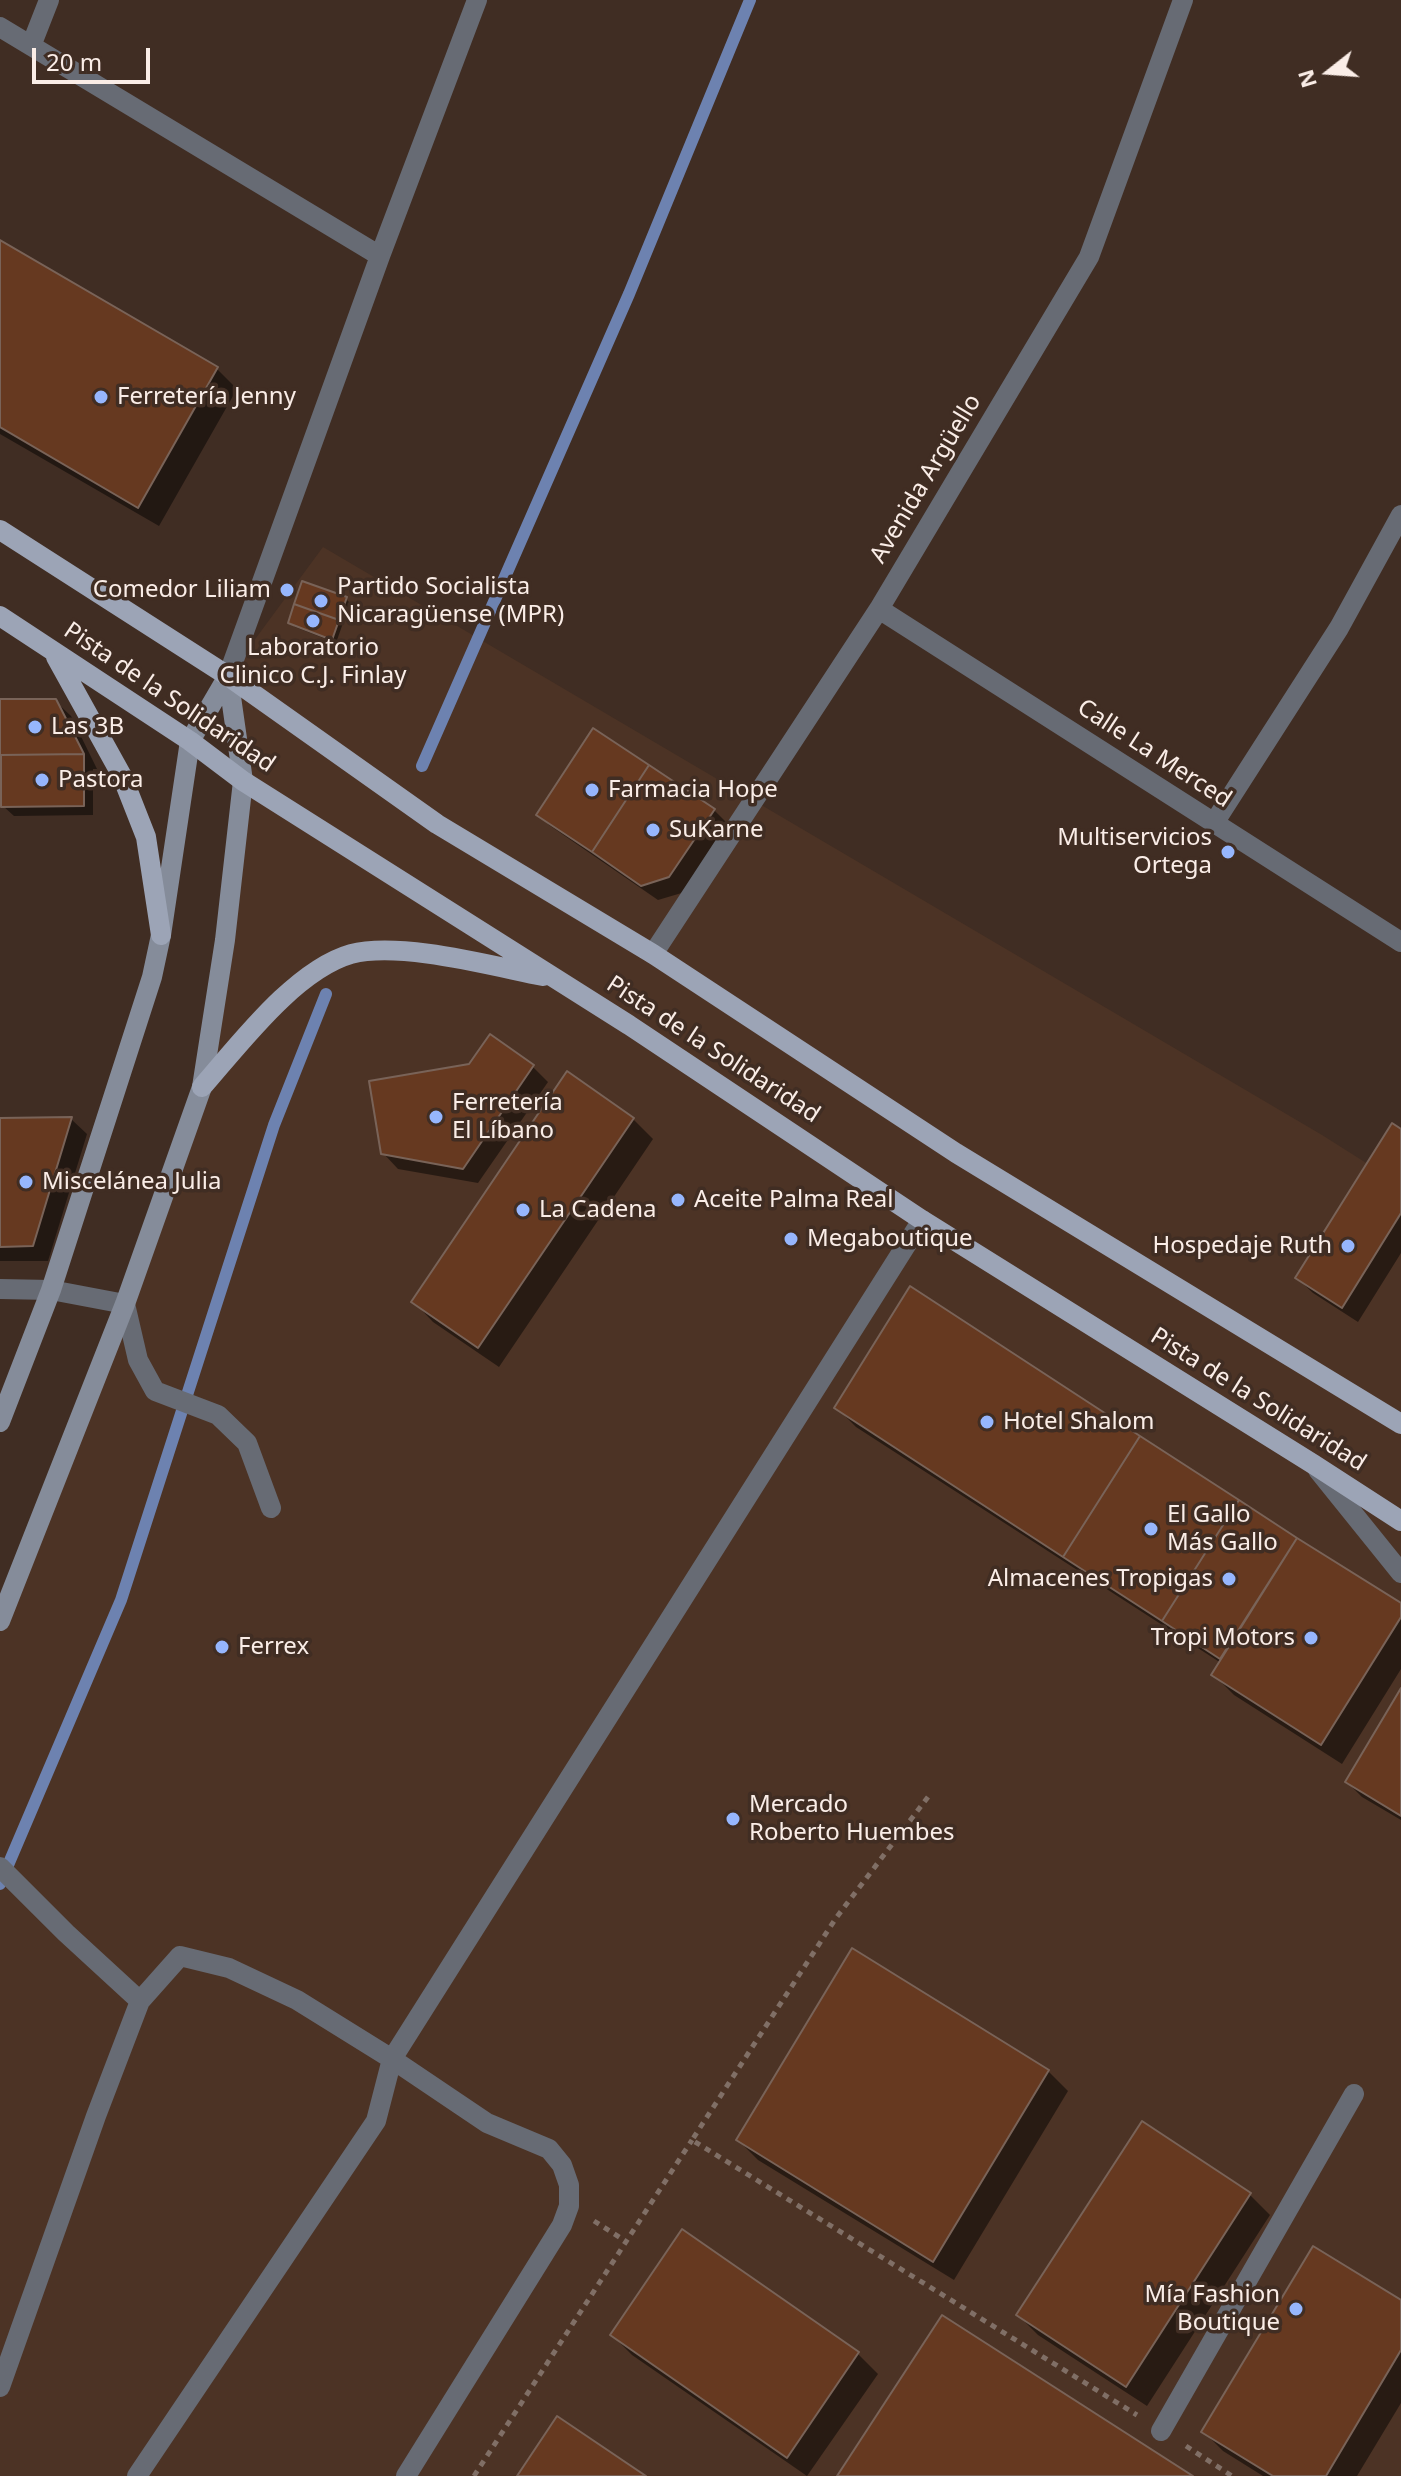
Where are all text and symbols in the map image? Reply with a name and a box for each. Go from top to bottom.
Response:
scale bar [36,32,154,82]
north arrow [1289,32,1369,112]
text: 20 m [46,45,102,78]
text: N [1289,66,1323,92]
place label: Ferretería Jenny [117,383,296,411]
marker: Ferretería Jenny [92,388,110,406]
street label: Avenida Argüello [864,389,988,569]
place label: Partido Socialista Nicaragüense (MPR) [337,573,564,629]
place label: Comedor Liliam [93,576,271,604]
marker: Comedor Liliam [278,581,296,599]
marker: Partido Socialista Nicaragüense (MPR) [312,592,330,610]
marker: Laboratorio Clinico C.J. Finlay [304,612,322,630]
street label: Pista de la Solidaridad [58,617,280,779]
place label: Laboratorio Clinico C.J. Finlay [219,634,407,690]
street label: Calle La Merced [1072,694,1236,814]
place label: Las 3B [51,713,124,741]
marker: Las 3B [26,718,44,736]
place label: Pastora [58,766,144,794]
marker: Pastora [33,771,51,789]
place label: Farmacia Hope [608,776,778,804]
marker: Farmacia Hope [583,781,601,799]
place label: SuKarne [669,816,764,844]
marker: SuKarne [644,821,662,839]
place label: Multiservicios Ortega [1057,824,1212,880]
marker: Multiservicios Ortega [1219,843,1237,861]
street label: Pista de la Solidaridad [601,970,825,1130]
place label: Ferretería El Líbano [452,1089,563,1145]
marker: Ferretería El Líbano [427,1108,445,1126]
place label: Miscelánea Julia [42,1168,221,1196]
marker: Miscelánea Julia [17,1173,35,1191]
place label: Aceite Palma Real [694,1186,893,1214]
marker: Aceite Palma Real [669,1191,687,1209]
place label: La Cadena [539,1196,657,1224]
marker: La Cadena [514,1201,532,1219]
place label: Megaboutique [807,1225,973,1253]
marker: Megaboutique [782,1230,800,1248]
place label: Hospedaje Ruth [1152,1232,1332,1260]
marker: Hospedaje Ruth [1339,1237,1357,1255]
street label: Pista de la Solidaridad [1145,1322,1371,1478]
place label: Hotel Shalom [1003,1408,1155,1436]
marker: Hotel Shalom [978,1413,996,1431]
place label: El Gallo Más Gallo [1167,1501,1278,1557]
marker: El Gallo Más Gallo [1142,1520,1160,1538]
place label: Almacenes Tropigas [988,1565,1213,1593]
marker: Almacenes Tropigas [1220,1570,1238,1588]
place label: Tropi Motors [1151,1624,1295,1652]
marker: Tropi Motors [1302,1629,1320,1647]
place label: Ferrex [238,1633,309,1661]
marker: Ferrex [213,1638,231,1656]
place label: Mercado Roberto Huembes [749,1791,954,1847]
marker: Mercado Roberto Huembes [724,1810,742,1828]
place label: Mía Fashion Boutique [1145,2281,1280,2337]
marker: Mía Fashion Boutique [1287,2300,1305,2318]

